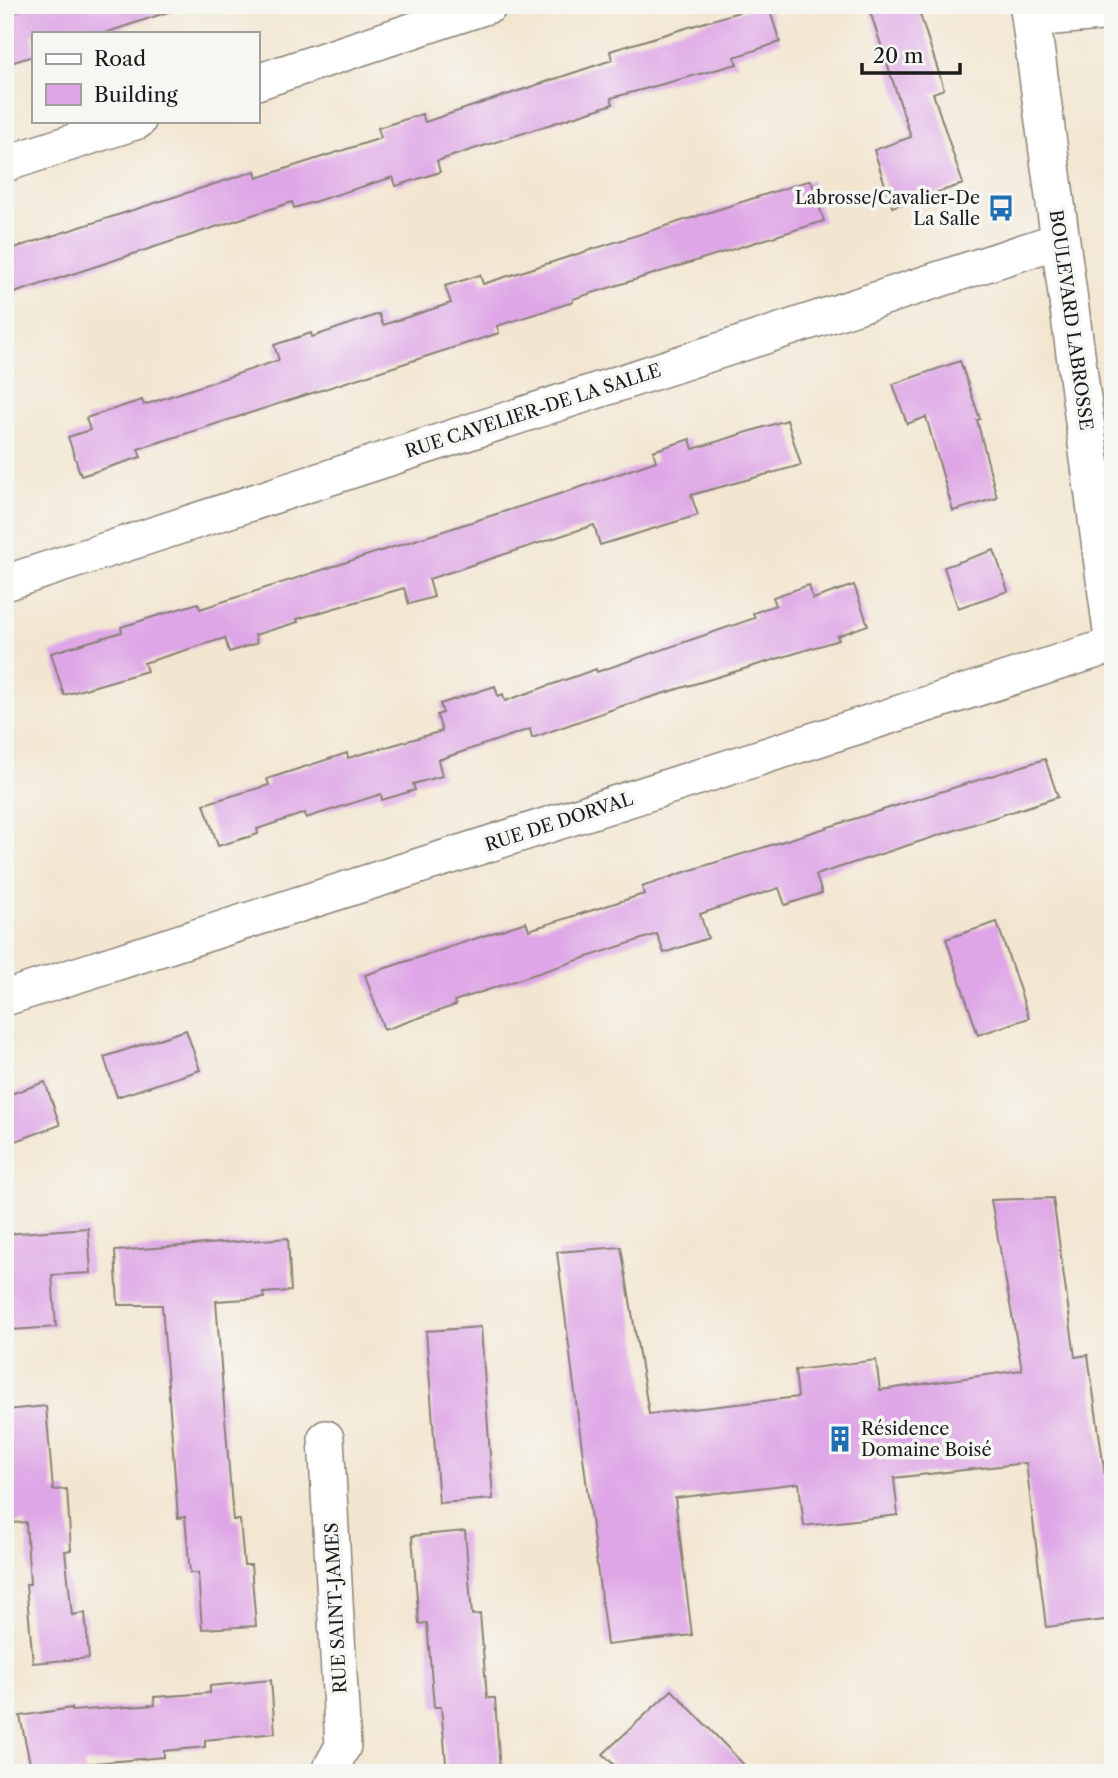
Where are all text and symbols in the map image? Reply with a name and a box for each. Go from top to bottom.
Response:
legend [32,32,259,122]
scale bar [862,32,960,76]
text: 20 m [873,43,924,68]
text: Road [94,46,146,71]
text: Building [94,82,179,107]
place label: Labrosse/Cavalier-De La Salle [795,187,980,230]
bus stop icon: Labrosse/Cavalier-De La Salle [986,193,1016,223]
street label: BOULEVARD LABROSSE [1045,208,1097,432]
street label: RUE CAVELIER-DE LA SALLE [402,359,664,463]
street label: RUE DE DORVAL [482,788,636,856]
place label: Résidence Domaine Boisé [861,1418,992,1461]
building icon: Résidence Domaine Boisé [825,1424,855,1454]
street label: RUE SAINT-JAMES [321,1522,351,1694]

